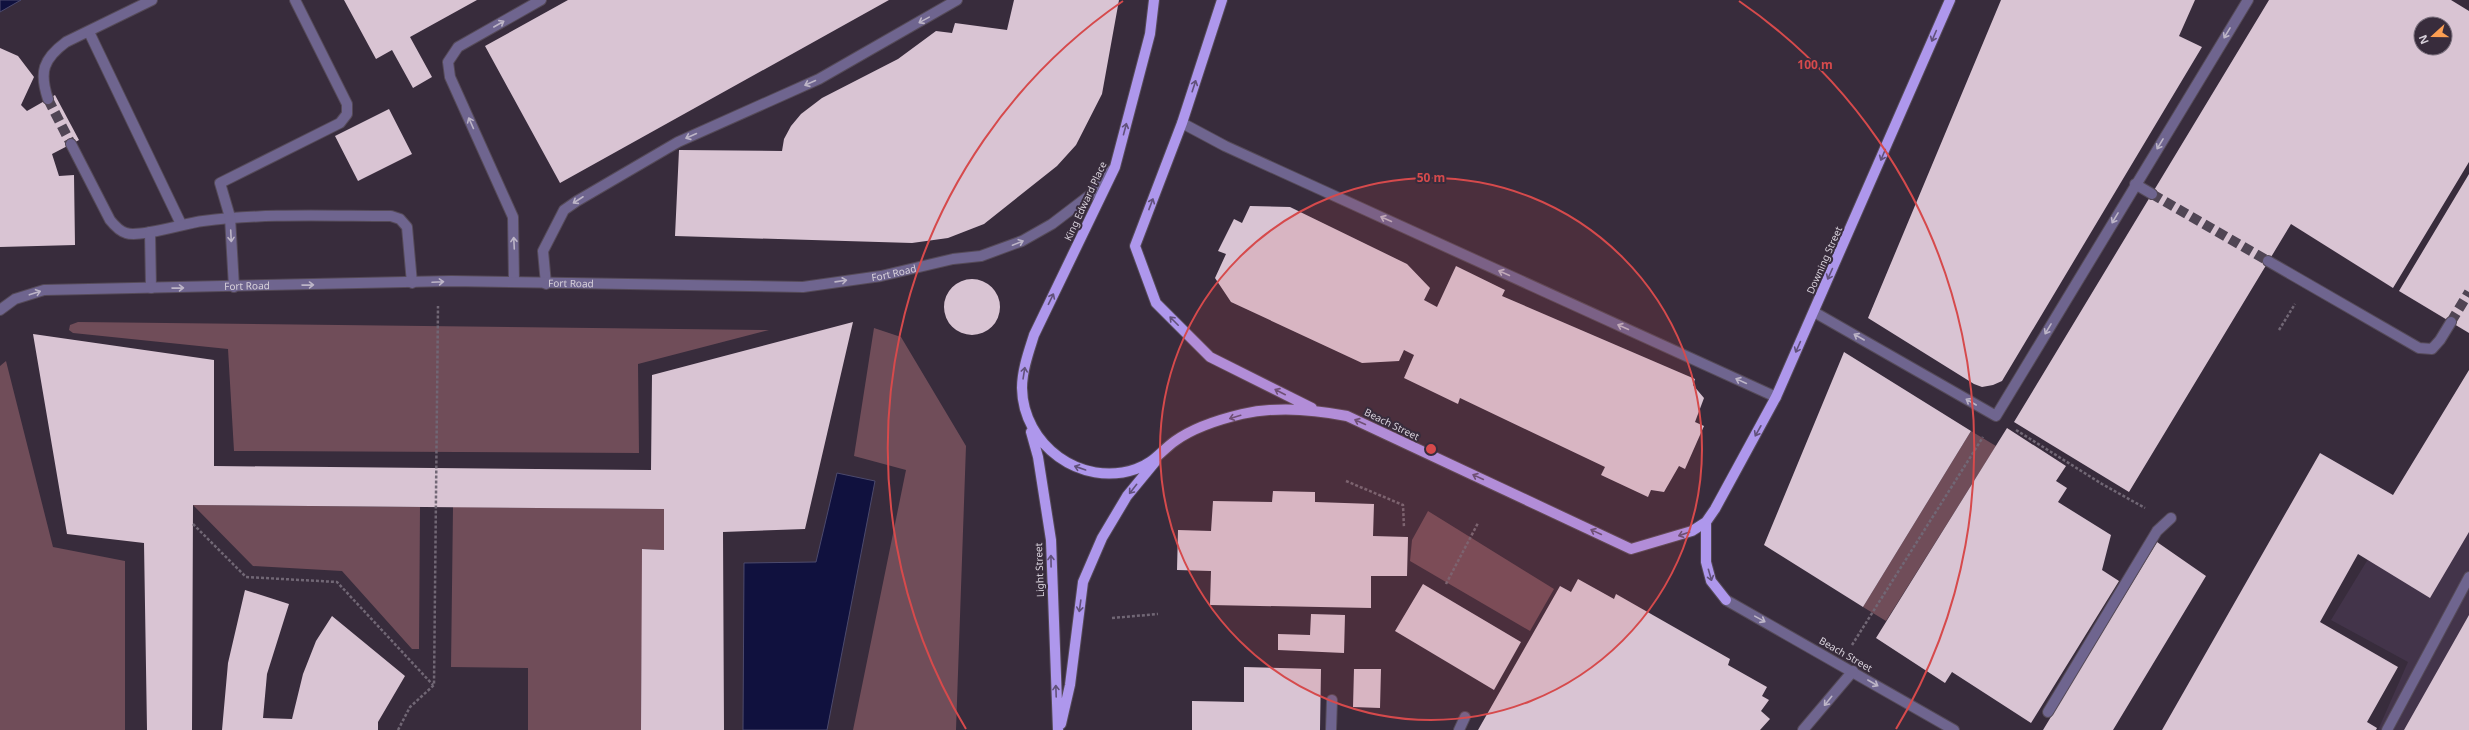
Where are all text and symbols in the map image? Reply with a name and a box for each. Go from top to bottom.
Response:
north arrow [2413,16,2453,56]
one-way arrow [918,17,930,25]
one-way arrow [493,19,505,27]
one-way arrow [2223,27,2231,39]
one-way arrow [1930,29,1937,41]
text: N [2415,33,2432,47]
text: 100 m [1797,56,1833,73]
one-way arrow [804,80,816,87]
one-way arrow [1190,81,1198,93]
one-way arrow [466,117,474,129]
one-way arrow [1121,123,1129,136]
one-way arrow [686,133,698,140]
one-way arrow [2155,138,2163,150]
one-way arrow [1879,149,1886,161]
street label: King Edward Place [1060,159,1110,243]
text: 50 m [1417,169,1445,186]
one-way arrow [573,196,584,204]
one-way arrow [1148,199,1156,211]
one-way arrow [2111,212,2119,224]
one-way arrow [1380,215,1392,222]
street label: Downing Street [1803,224,1845,296]
one-way arrow [228,229,235,242]
one-way arrow [511,237,518,250]
one-way arrow [1011,238,1023,246]
street label: Fort Road [870,261,918,284]
one-way arrow [1826,268,1834,280]
one-way arrow [1499,269,1511,276]
street label: Fort Road [548,276,594,290]
street label: Fort Road [224,278,270,293]
one-way arrow [431,278,444,286]
one-way arrow [834,278,847,285]
one-way arrow [301,281,314,289]
one-way arrow [171,284,184,291]
one-way arrow [28,289,41,296]
one-way arrow [1048,294,1055,306]
one-way arrow [1169,316,1179,326]
one-way arrow [1617,323,1629,330]
one-way arrow [2044,323,2052,334]
one-way arrow [1853,333,1865,341]
one-way arrow [1794,341,1801,353]
one-way arrow [1020,367,1028,380]
one-way arrow [1735,377,1747,384]
one-way arrow [1275,388,1287,395]
one-way arrow [1965,398,1977,406]
street label: Beach Street [1362,405,1422,443]
one-way arrow [1229,414,1242,421]
one-way arrow [1355,418,1367,425]
one-way arrow [1753,425,1761,437]
centre of rings [1424,442,1438,456]
one-way arrow [1074,464,1086,472]
one-way arrow [1472,473,1484,480]
one-way arrow [1129,484,1137,495]
one-way arrow [1590,528,1602,535]
one-way arrow [1678,530,1690,538]
street label: Light Street [1031,542,1047,597]
one-way arrow [1048,555,1055,568]
one-way arrow [1706,568,1714,581]
one-way arrow [1076,599,1084,612]
one-way arrow [1754,615,1766,623]
street label: Beach Street [1817,633,1875,675]
one-way arrow [1867,679,1879,687]
one-way arrow [1053,685,1060,698]
one-way arrow [1824,696,1833,707]

